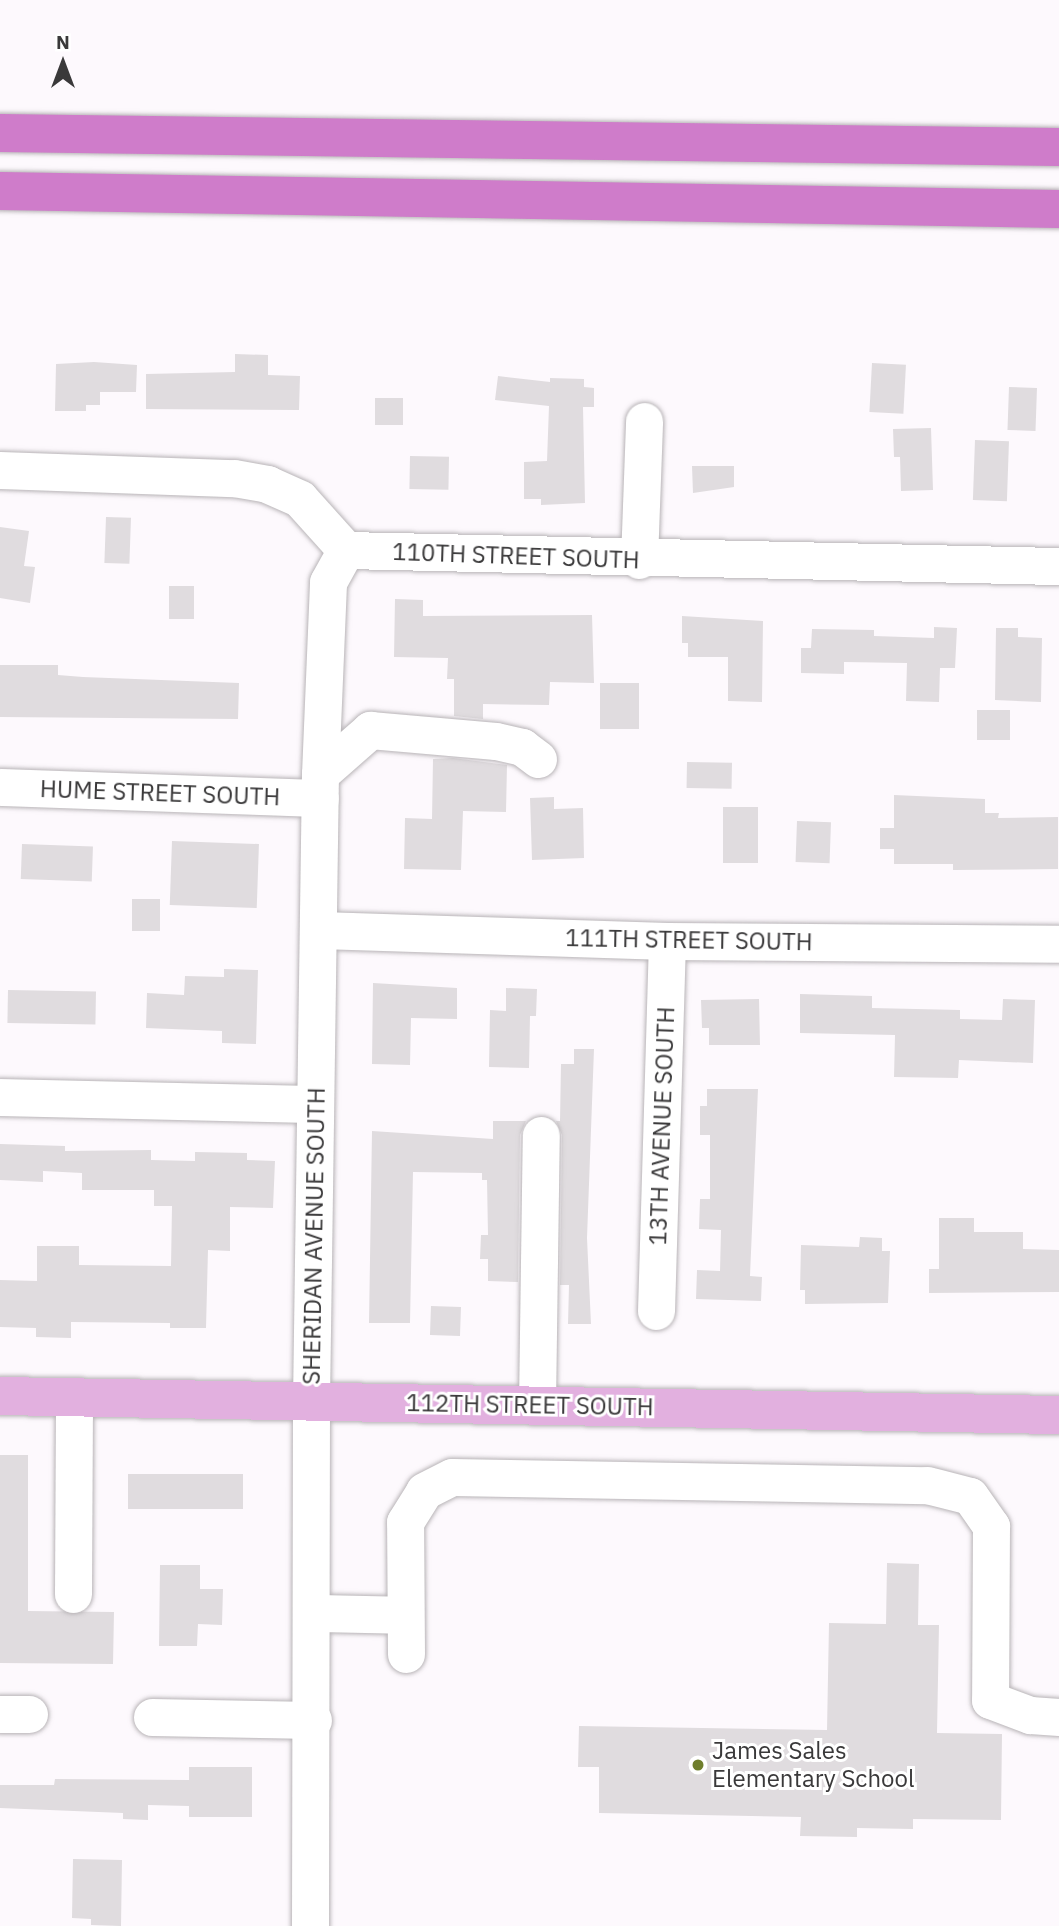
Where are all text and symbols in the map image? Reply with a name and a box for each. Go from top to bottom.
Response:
north arrow [28,28,98,98]
text: N [56,30,70,54]
street label: 110TH STREET SOUTH [392,537,640,575]
street label: HUME STREET SOUTH [39,774,281,812]
street label: 111TH STREET SOUTH [565,923,813,957]
street label: 13TH AVENUE SOUTH [643,1006,681,1246]
street label: SHERIDAN AVENUE SOUTH [297,1087,331,1385]
street label: 112TH STREET SOUTH [406,1388,654,1422]
place label: James Sales Elementary School [712,1737,914,1793]
marker: James Sales Elementary School [690,1757,706,1773]

